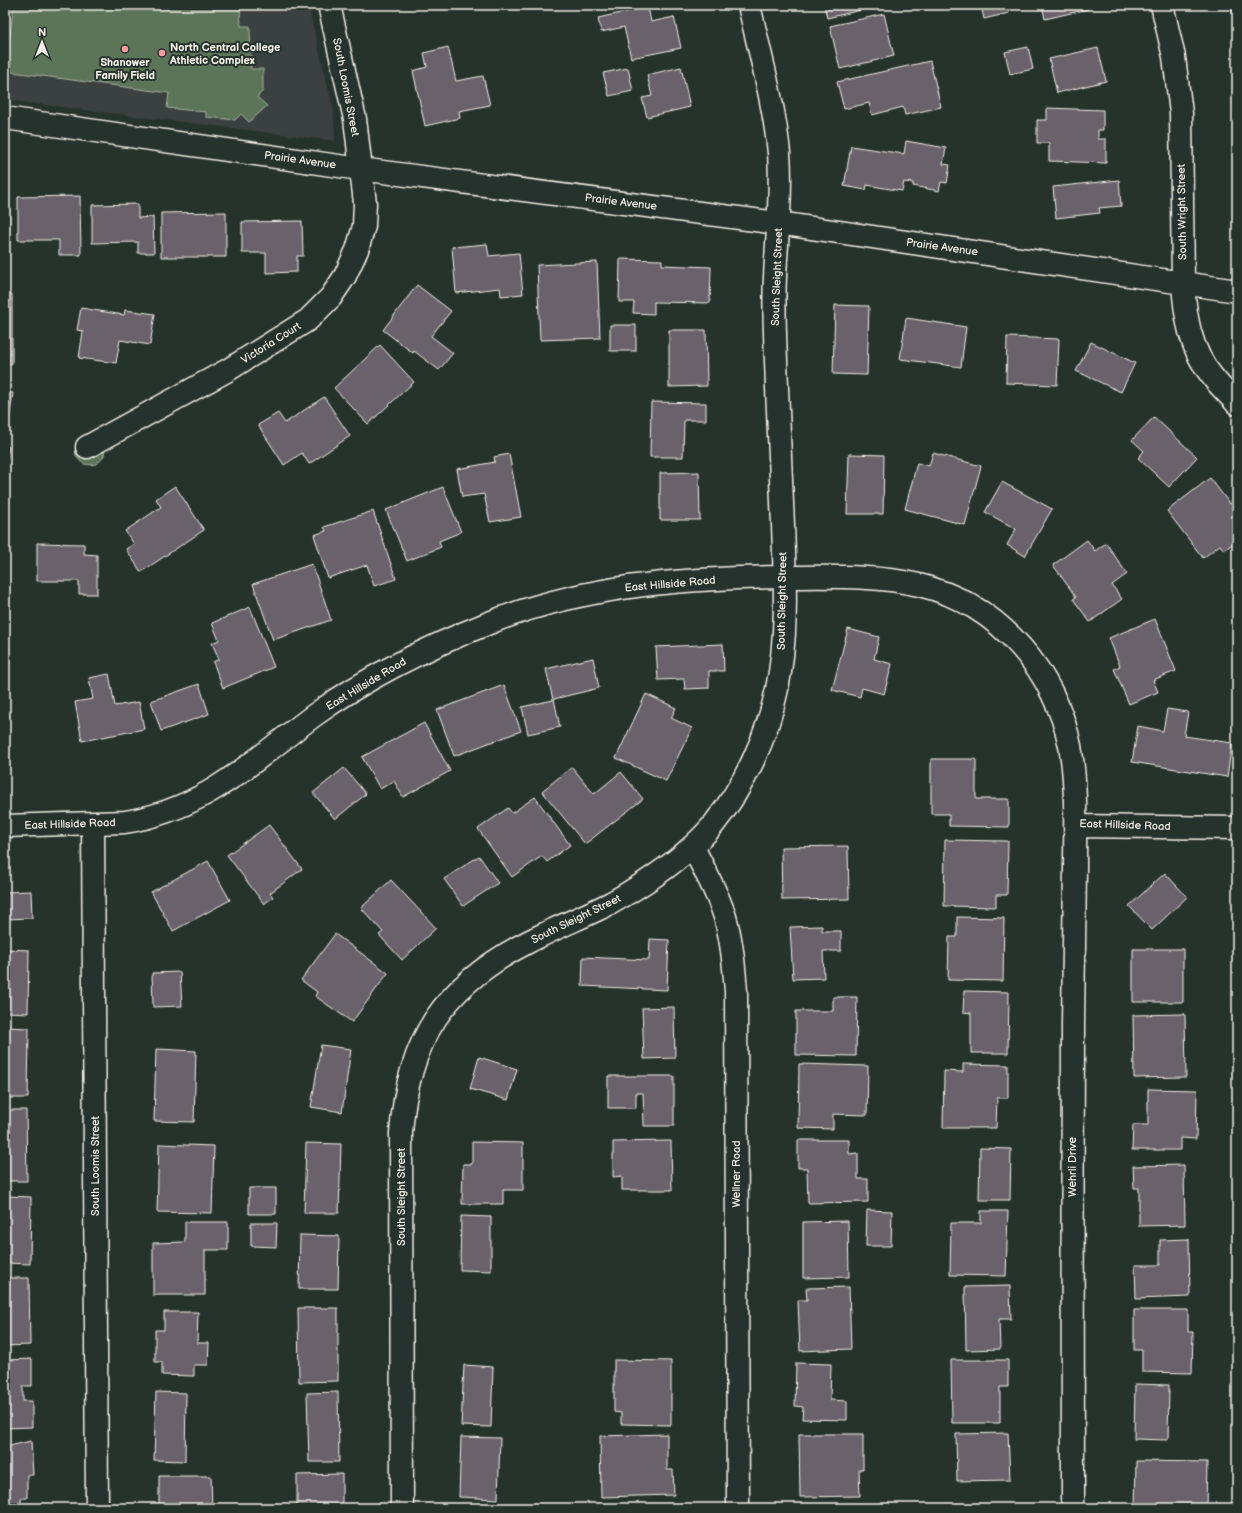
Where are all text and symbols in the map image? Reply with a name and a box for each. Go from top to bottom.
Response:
north arrow [22,22,62,62]
text: N [38,26,46,39]
street label: South Loomis Street [330,37,362,138]
place label: North Central College Athletic Complex [169,41,280,67]
marker: Shanower Family Field [120,44,130,54]
marker: North Central College Athletic Complex [157,48,167,58]
place label: Shanower Family Field [95,56,155,82]
street label: Prairie Avenue [263,149,337,172]
street label: South Wright Street [1175,163,1189,260]
street label: Prairie Avenue [584,191,658,213]
street label: South Sleight Street [769,227,785,326]
street label: Prairie Avenue [905,236,979,259]
street label: Victoria Court [239,319,304,366]
street label: South Sleight Street [775,551,789,650]
street label: East Hillside Road [624,574,716,594]
street label: East Hillside Road [324,655,408,713]
street label: East Hillside Road [24,816,116,832]
street label: East Hillside Road [1079,817,1171,833]
street label: South Sleight Street [529,891,623,946]
street label: South Loomis Street [89,1115,102,1216]
street label: Wehrli Drive [1066,1137,1079,1197]
street label: Wellner Road [730,1140,743,1208]
street label: South Sleight Street [395,1147,408,1246]

